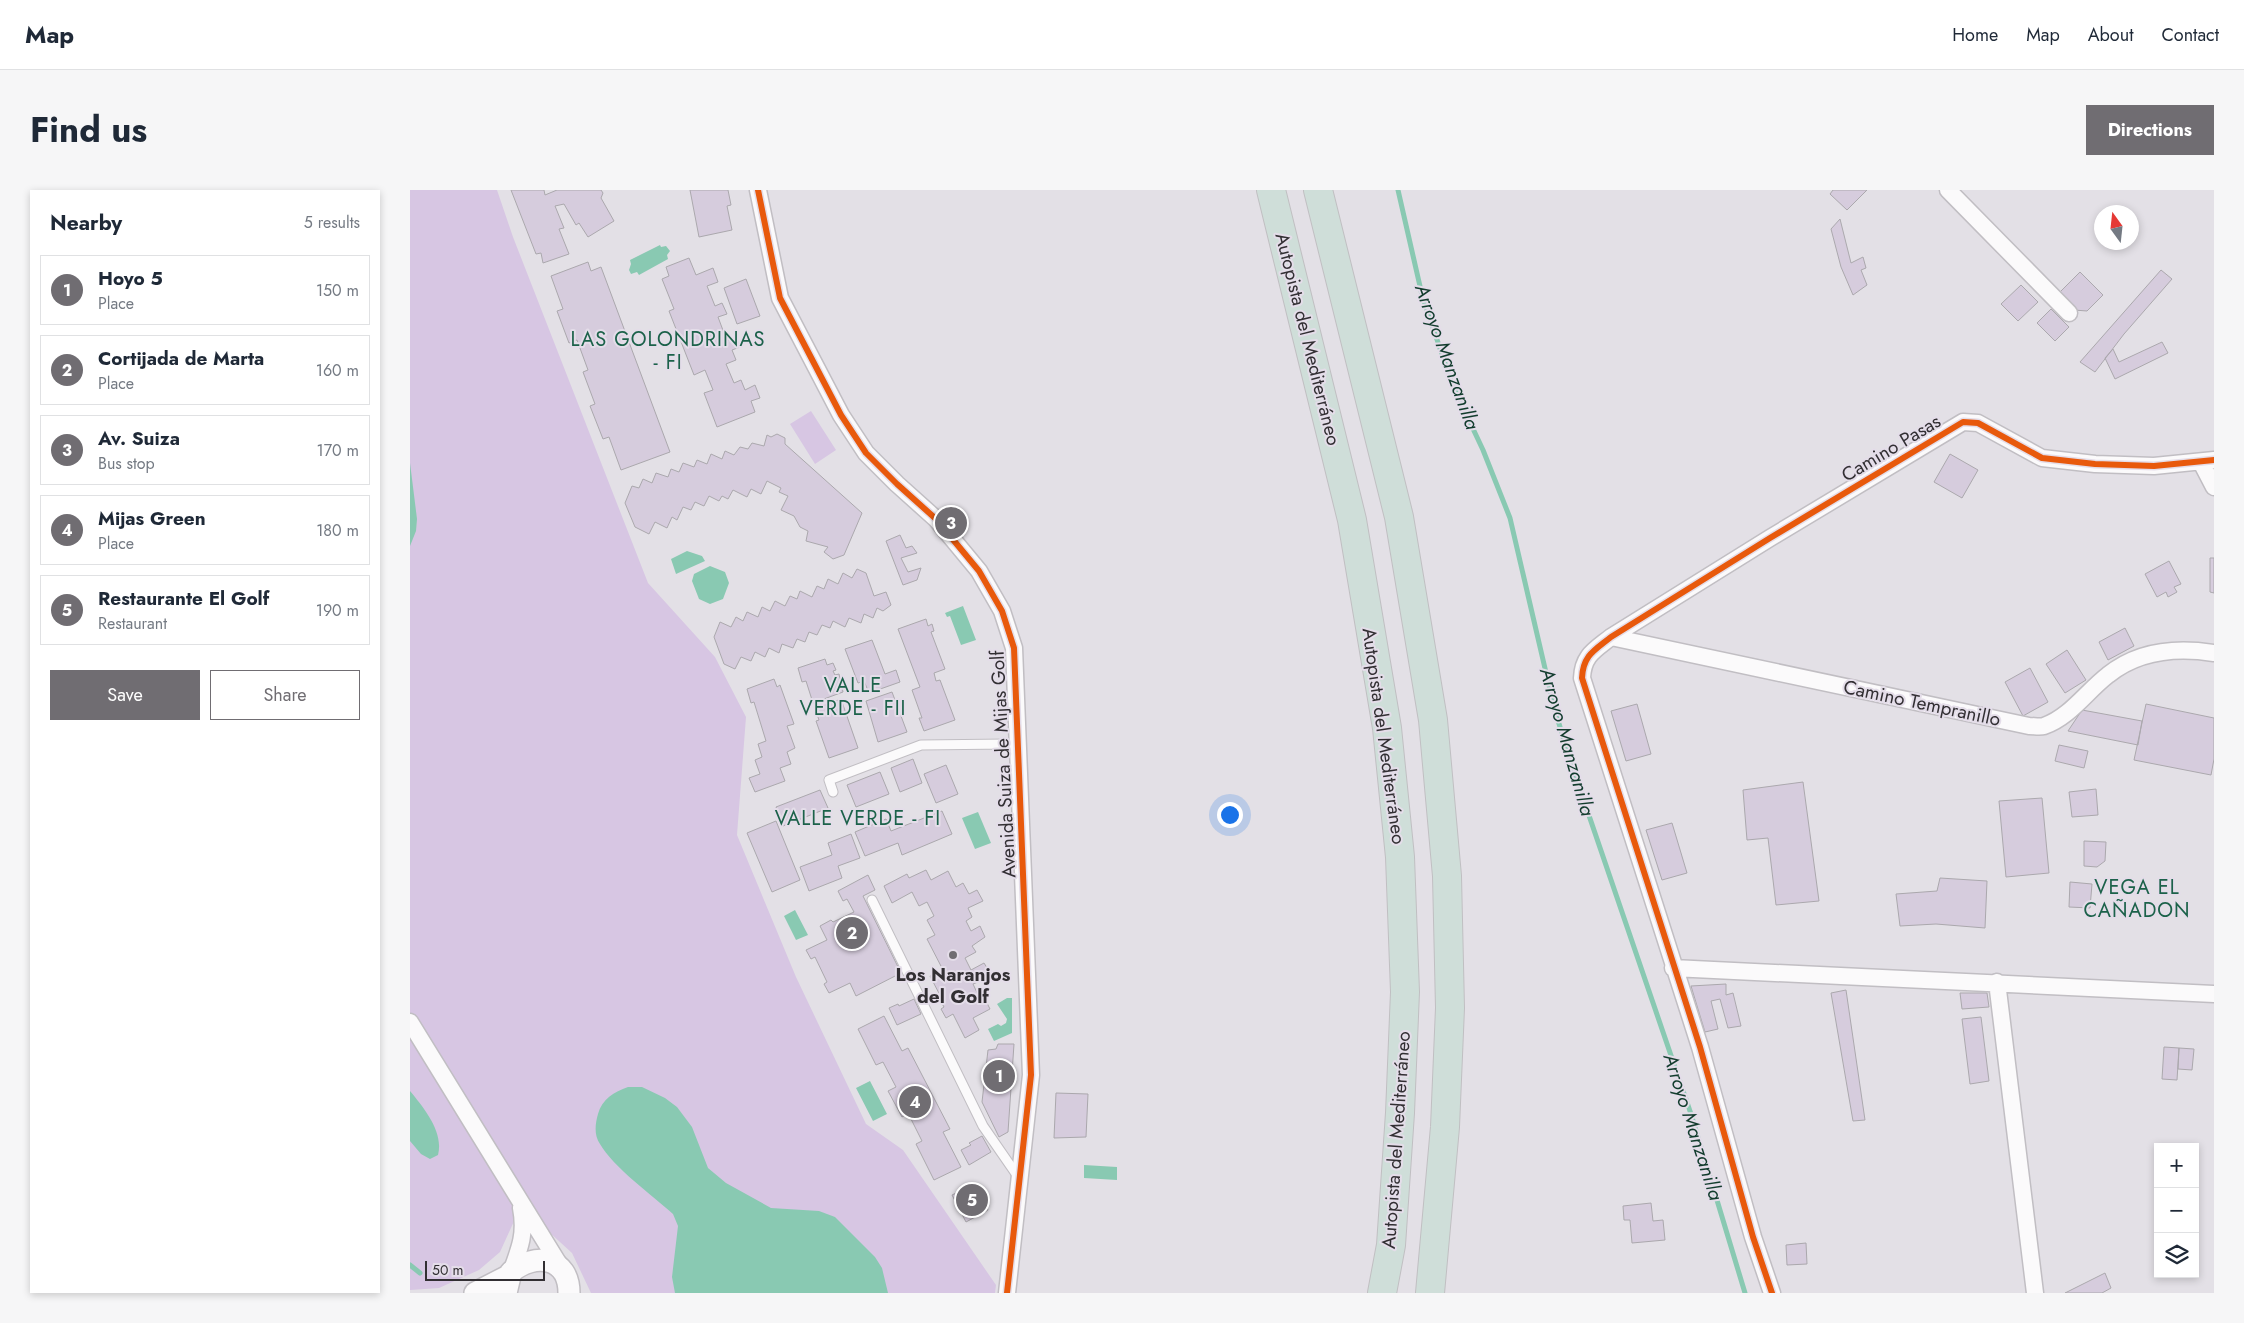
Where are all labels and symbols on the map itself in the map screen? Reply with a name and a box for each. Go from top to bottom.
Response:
north arrow [2094,205,2139,250]
street label: Autopista del Mediterráneo [1268,230,1348,448]
water label: Arroyo Manzanilla [1407,279,1487,434]
district label: LAS GOLONDRINAS - FI [570,325,766,377]
street label: Camino Pasas [1836,408,1946,488]
pin: 3 [935,504,967,542]
street label: Autopista del Mediterráneo [1355,626,1413,846]
street label: Avenida Suiza de Mijas Golf [984,649,1022,878]
water label: Arroyo Manzanilla [1532,663,1602,820]
district label: VALLE VERDE - FII [800,671,907,723]
street label: Camino Tempranillo [1841,673,2003,733]
your location [1217,802,1243,828]
district label: VALLE VERDE - FI [775,804,941,833]
district label: VEGA EL CAÑADON [2083,873,2191,925]
pin: 2 [836,914,868,952]
marker: Los Naranjos del Golf [947,949,959,961]
place label: Los Naranjos del Golf [896,961,1011,1010]
street label: Autopista del Mediterráneo [1375,1030,1417,1250]
water label: Arroyo Manzanilla [1655,1049,1730,1204]
pin: 1 [983,1057,1015,1095]
pin: 4 [899,1083,931,1121]
pin: 5 [956,1181,988,1219]
scale bar [425,1258,545,1281]

